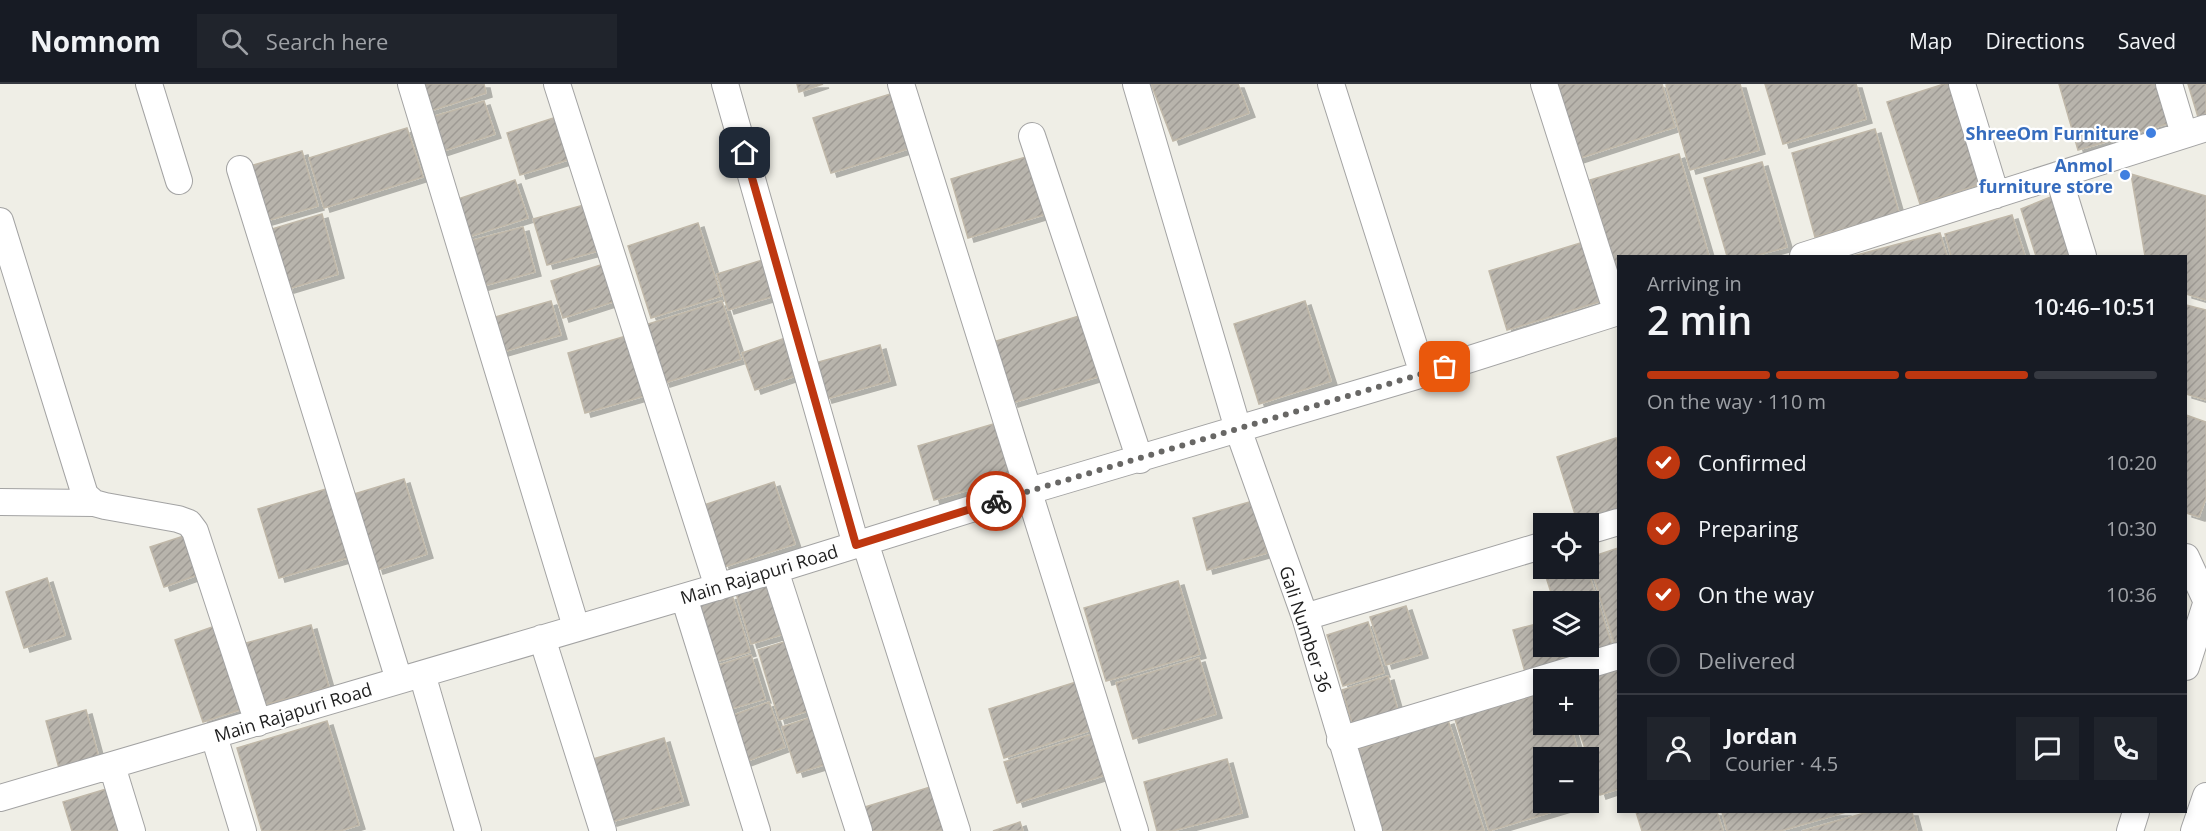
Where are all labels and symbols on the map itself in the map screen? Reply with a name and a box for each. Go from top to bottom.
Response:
place label: ShreeOm Furniture [1965,121,2139,145]
marker: ShreeOm Furniture [2144,126,2158,140]
pin [719,127,770,178]
place label: Anmol furniture store [1979,153,2113,198]
marker: Anmol furniture store [2118,168,2132,182]
pin [1419,341,1470,392]
courier [966,471,1026,531]
street label: Main Rajapuri Road [677,539,841,609]
street label: Gali Number 36 [1274,563,1338,695]
street label: Main Rajapuri Road [211,677,375,747]

